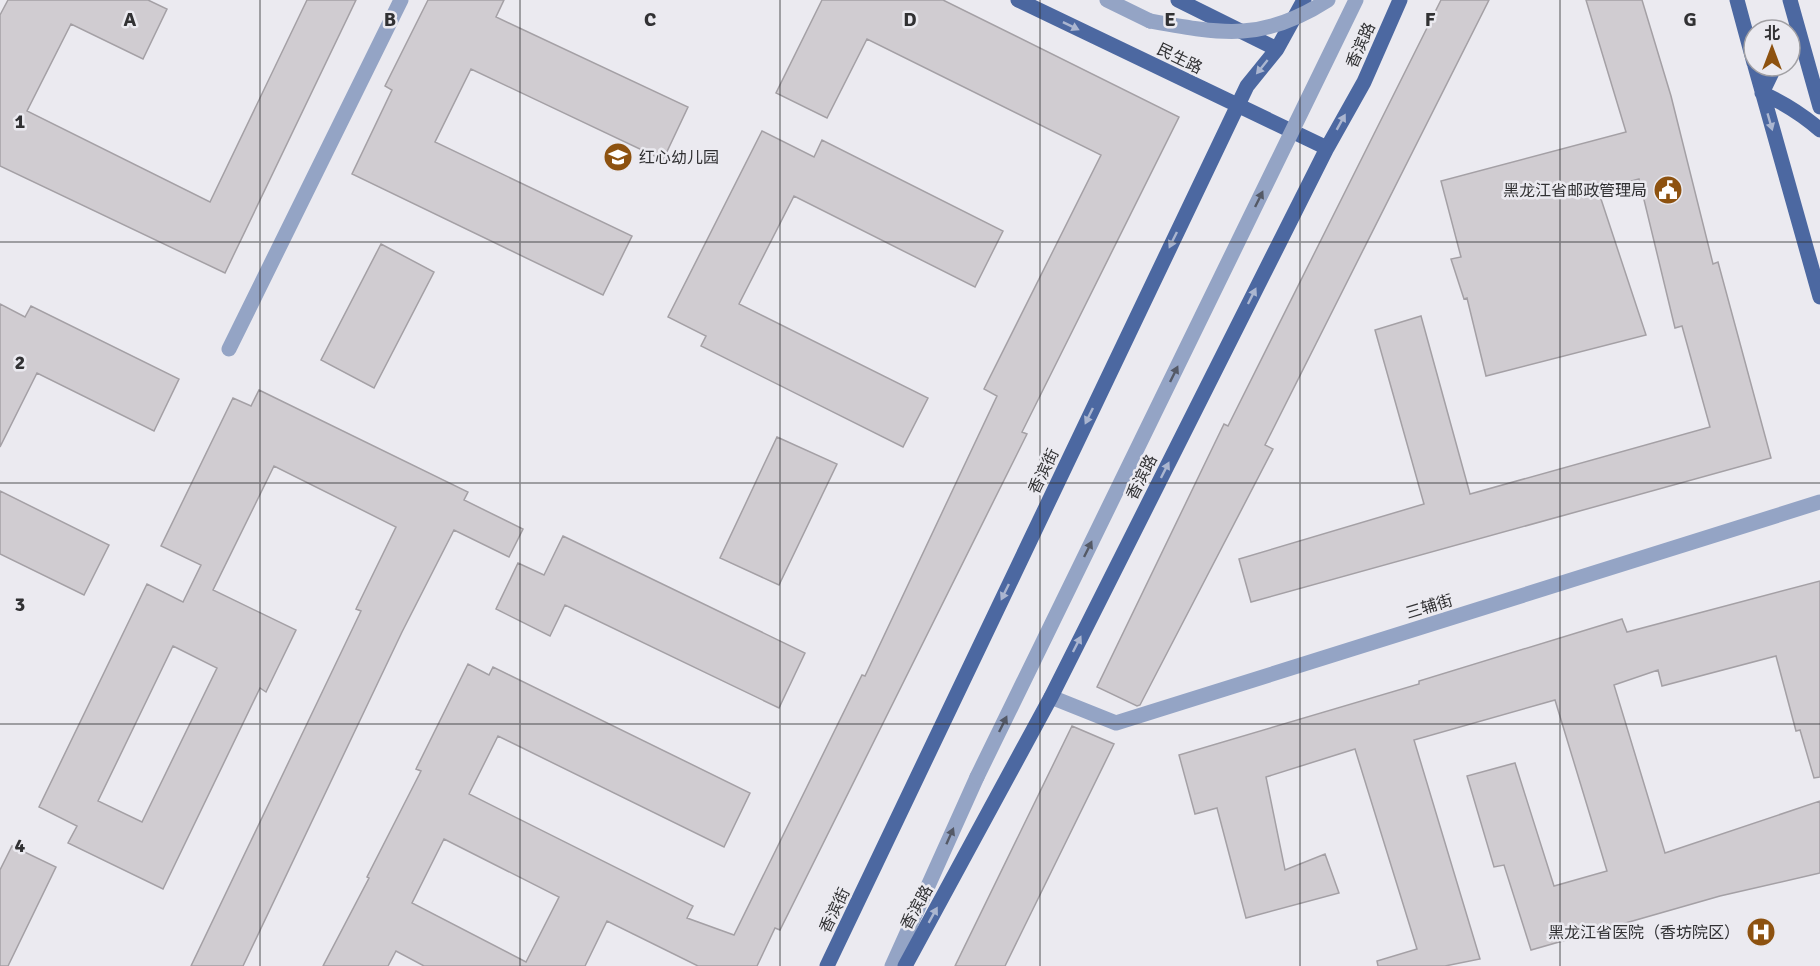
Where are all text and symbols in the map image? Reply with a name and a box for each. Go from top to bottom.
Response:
text: A [124,7,137,32]
text: B [384,7,396,32]
text: C [644,7,656,32]
text: D [903,7,917,32]
text: E [1164,7,1176,32]
text: F [1425,7,1436,32]
text: G [1683,7,1697,32]
north arrow [1742,18,1802,78]
street label: 香滨路 [1342,19,1380,71]
one-way arrow [1063,21,1080,30]
text: 北 [1764,24,1780,44]
street label: 民生路 [1154,39,1206,78]
one-way arrow [1255,59,1268,75]
text: 1 [15,109,26,134]
one-way arrow [1336,113,1346,130]
one-way arrow [1766,113,1776,131]
school or university icon: 红心幼儿园 [602,141,634,173]
place label: 红心幼儿园 [639,148,719,168]
public building icon: 黑龙江省邮政管理局 [1652,174,1684,206]
place label: 黑龙江省邮政管理局 [1503,181,1647,201]
one-way arrow [1255,190,1264,207]
one-way arrow [1169,232,1178,249]
one-way arrow [1248,287,1257,304]
text: 2 [15,350,25,375]
one-way arrow [1169,365,1178,382]
one-way arrow [1085,408,1094,425]
street label: 香滨街 [1024,445,1063,497]
street label: 香滨路 [1122,452,1162,503]
one-way arrow [1160,462,1170,479]
one-way arrow [1083,540,1093,558]
one-way arrow [1001,584,1010,601]
street label: 三辅街 [1403,590,1455,624]
text: 3 [15,592,25,617]
one-way arrow [1073,636,1082,653]
one-way arrow [998,716,1007,733]
one-way arrow [946,828,955,845]
text: 4 [15,833,26,858]
street label: 香滨路 [896,882,937,933]
street label: 香滨街 [815,884,854,936]
one-way arrow [928,906,938,923]
hospital icon: 黑龙江省医院（香坊院区） [1745,916,1777,948]
place label: 黑龙江省医院（香坊院区） [1548,923,1740,943]

